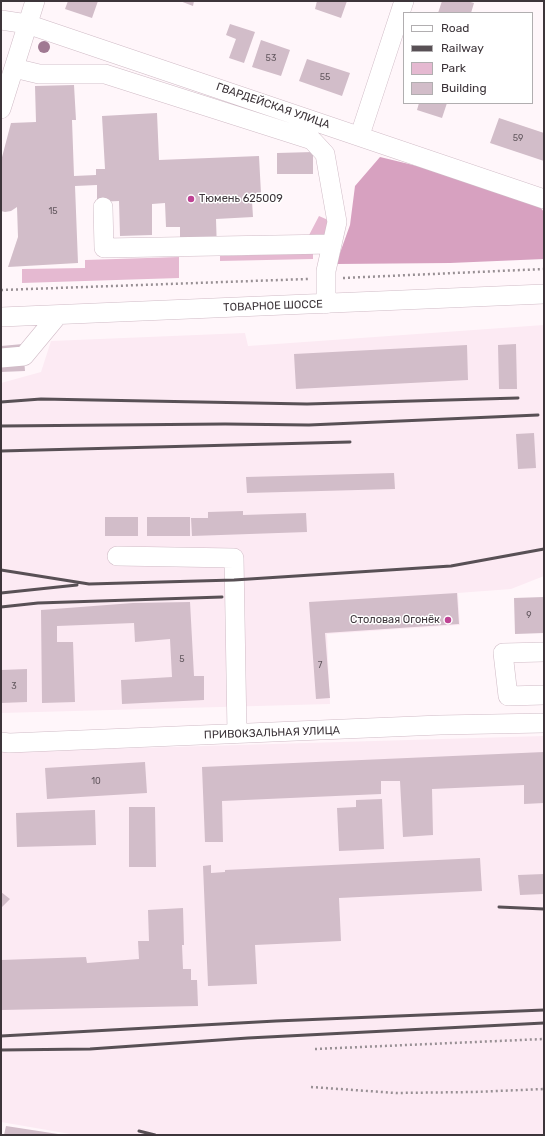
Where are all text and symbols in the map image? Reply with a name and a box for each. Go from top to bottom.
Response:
legend [403,12,533,104]
text: Road [441,21,469,35]
text: Railway [441,41,484,55]
house number: 53 [266,53,276,63]
text: Park [441,61,466,75]
house number: 55 [320,72,330,82]
street label: ГВАРДЕЙСКАЯ УЛИЦА [214,80,332,132]
text: Building [441,81,487,95]
house number: 59 [513,133,523,143]
place label: Тюмень 625009 [199,192,283,206]
marker: Тюмень 625009 [186,194,196,204]
house number: 15 [48,206,58,216]
street label: ТОВАРНОЕ ШОССЕ [223,298,323,314]
house number: 9 [526,610,532,620]
place label: Столовая Огонёк [350,613,440,627]
marker: Столовая Огонёк [443,615,453,625]
house number: 5 [179,654,185,664]
house number: 7 [318,660,322,670]
house number: 3 [11,681,17,691]
street label: ПРИВОКЗАЛЬНАЯ УЛИЦА [204,724,340,742]
house number: 10 [91,776,101,786]

